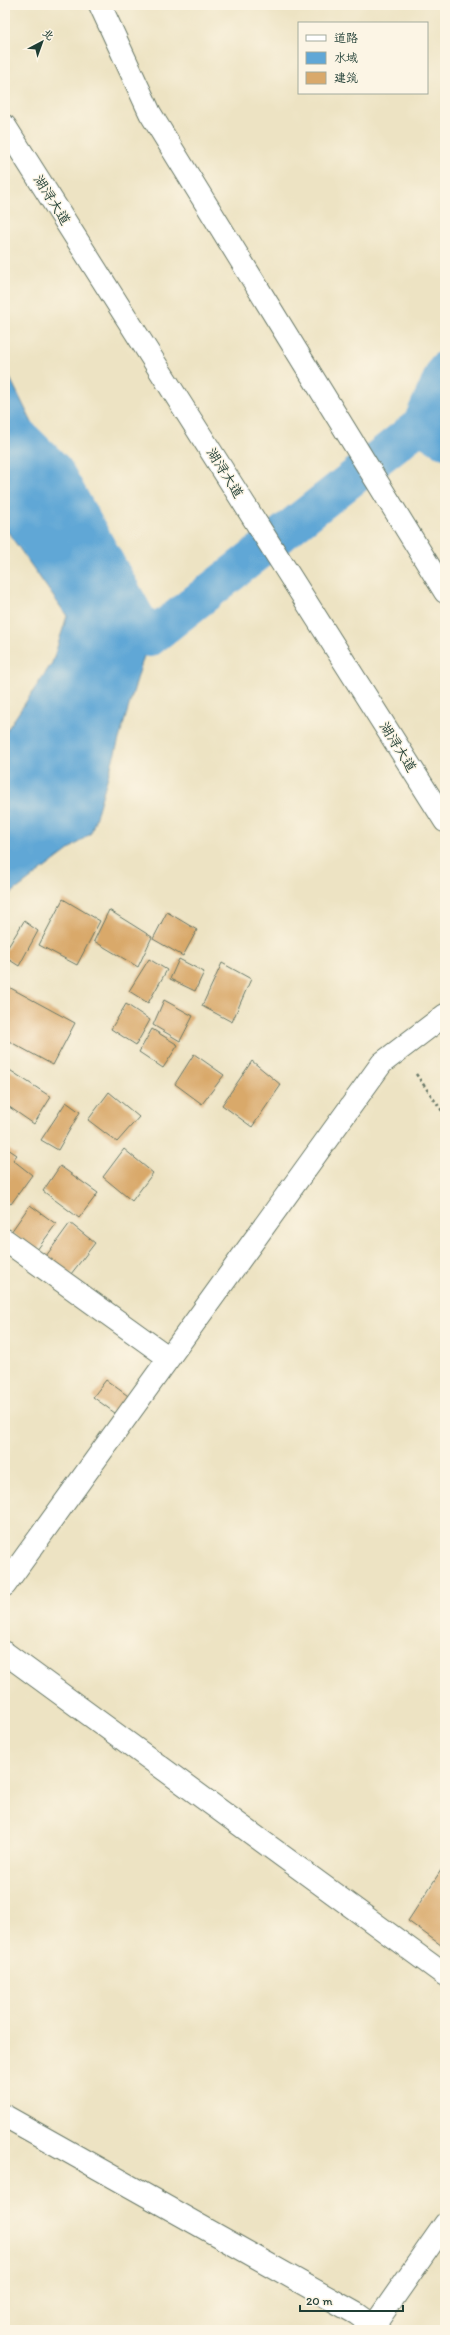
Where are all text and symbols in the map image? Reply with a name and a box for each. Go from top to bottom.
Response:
north arrow [22,22,62,62]
legend [298,22,428,94]
text: 北 [40,26,57,43]
text: 道路 [334,31,358,45]
text: 水域 [334,51,358,65]
text: 建筑 [334,71,358,85]
street label: 湖浔大道 [30,172,74,228]
street label: 湖浔大道 [203,445,247,501]
street label: 湖浔大道 [376,719,420,775]
scale bar [300,2287,403,2313]
text: 20 m [306,2294,333,2308]

